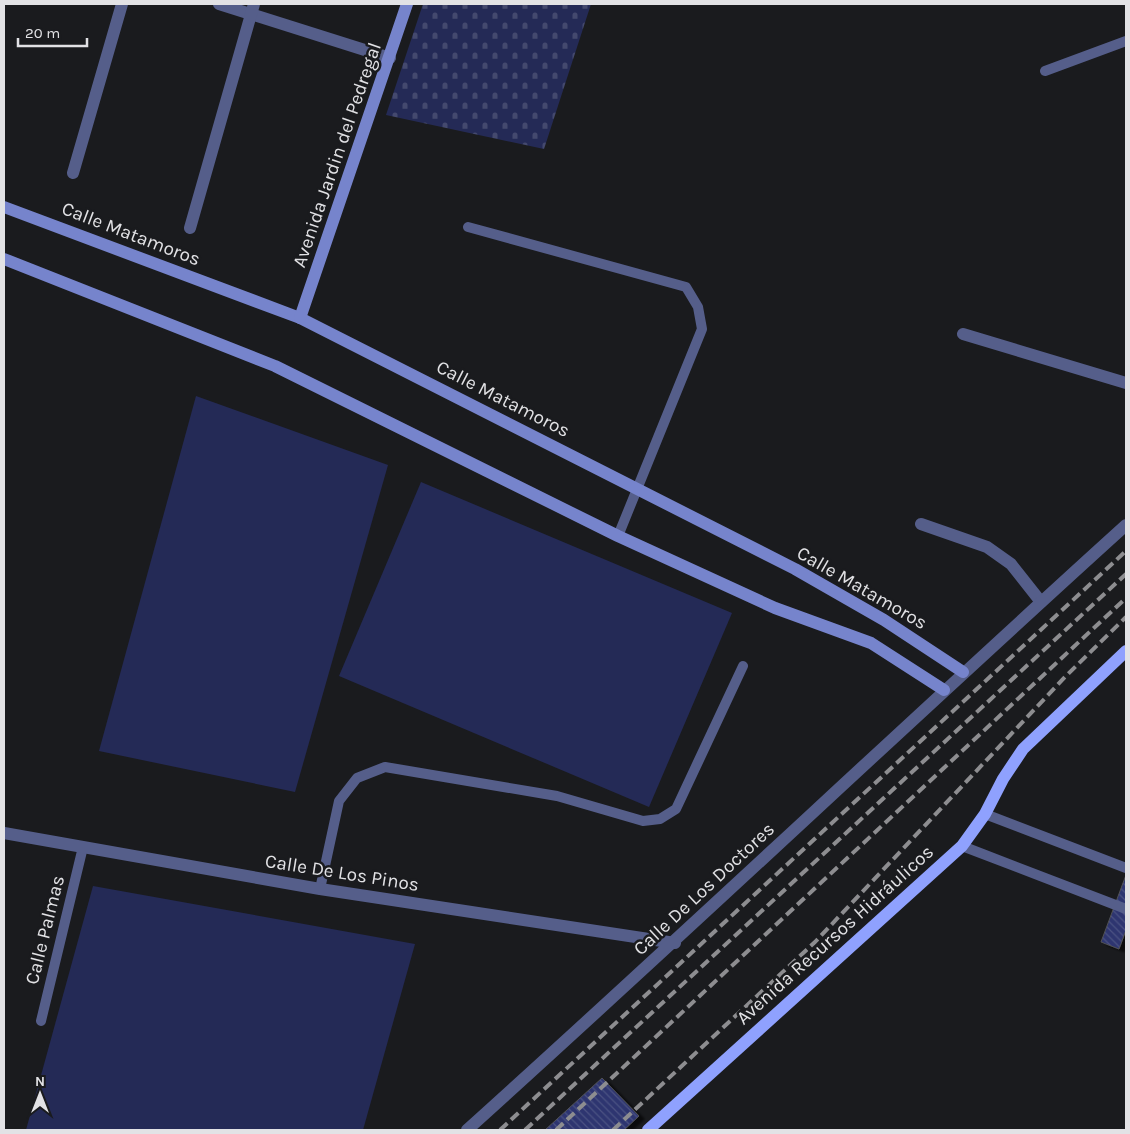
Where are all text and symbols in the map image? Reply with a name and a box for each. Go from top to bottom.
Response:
scale bar [18,15,86,47]
text: 20 m [25,24,60,42]
street label: Avenida Jardin del Pedregal [288,40,386,270]
street label: Calle Matamoros [59,197,203,271]
street label: Calle Matamoros [433,356,573,442]
street label: Calle Matamoros [793,542,931,634]
street label: Calle De Los Doctores [629,818,779,960]
street label: Avenida Recursos Hidráulicos [732,841,938,1029]
street label: Calle De Los Pinos [263,850,421,896]
street label: Calle Palmas [21,873,69,987]
north arrow [15,1069,65,1119]
text: N [35,1073,45,1090]

